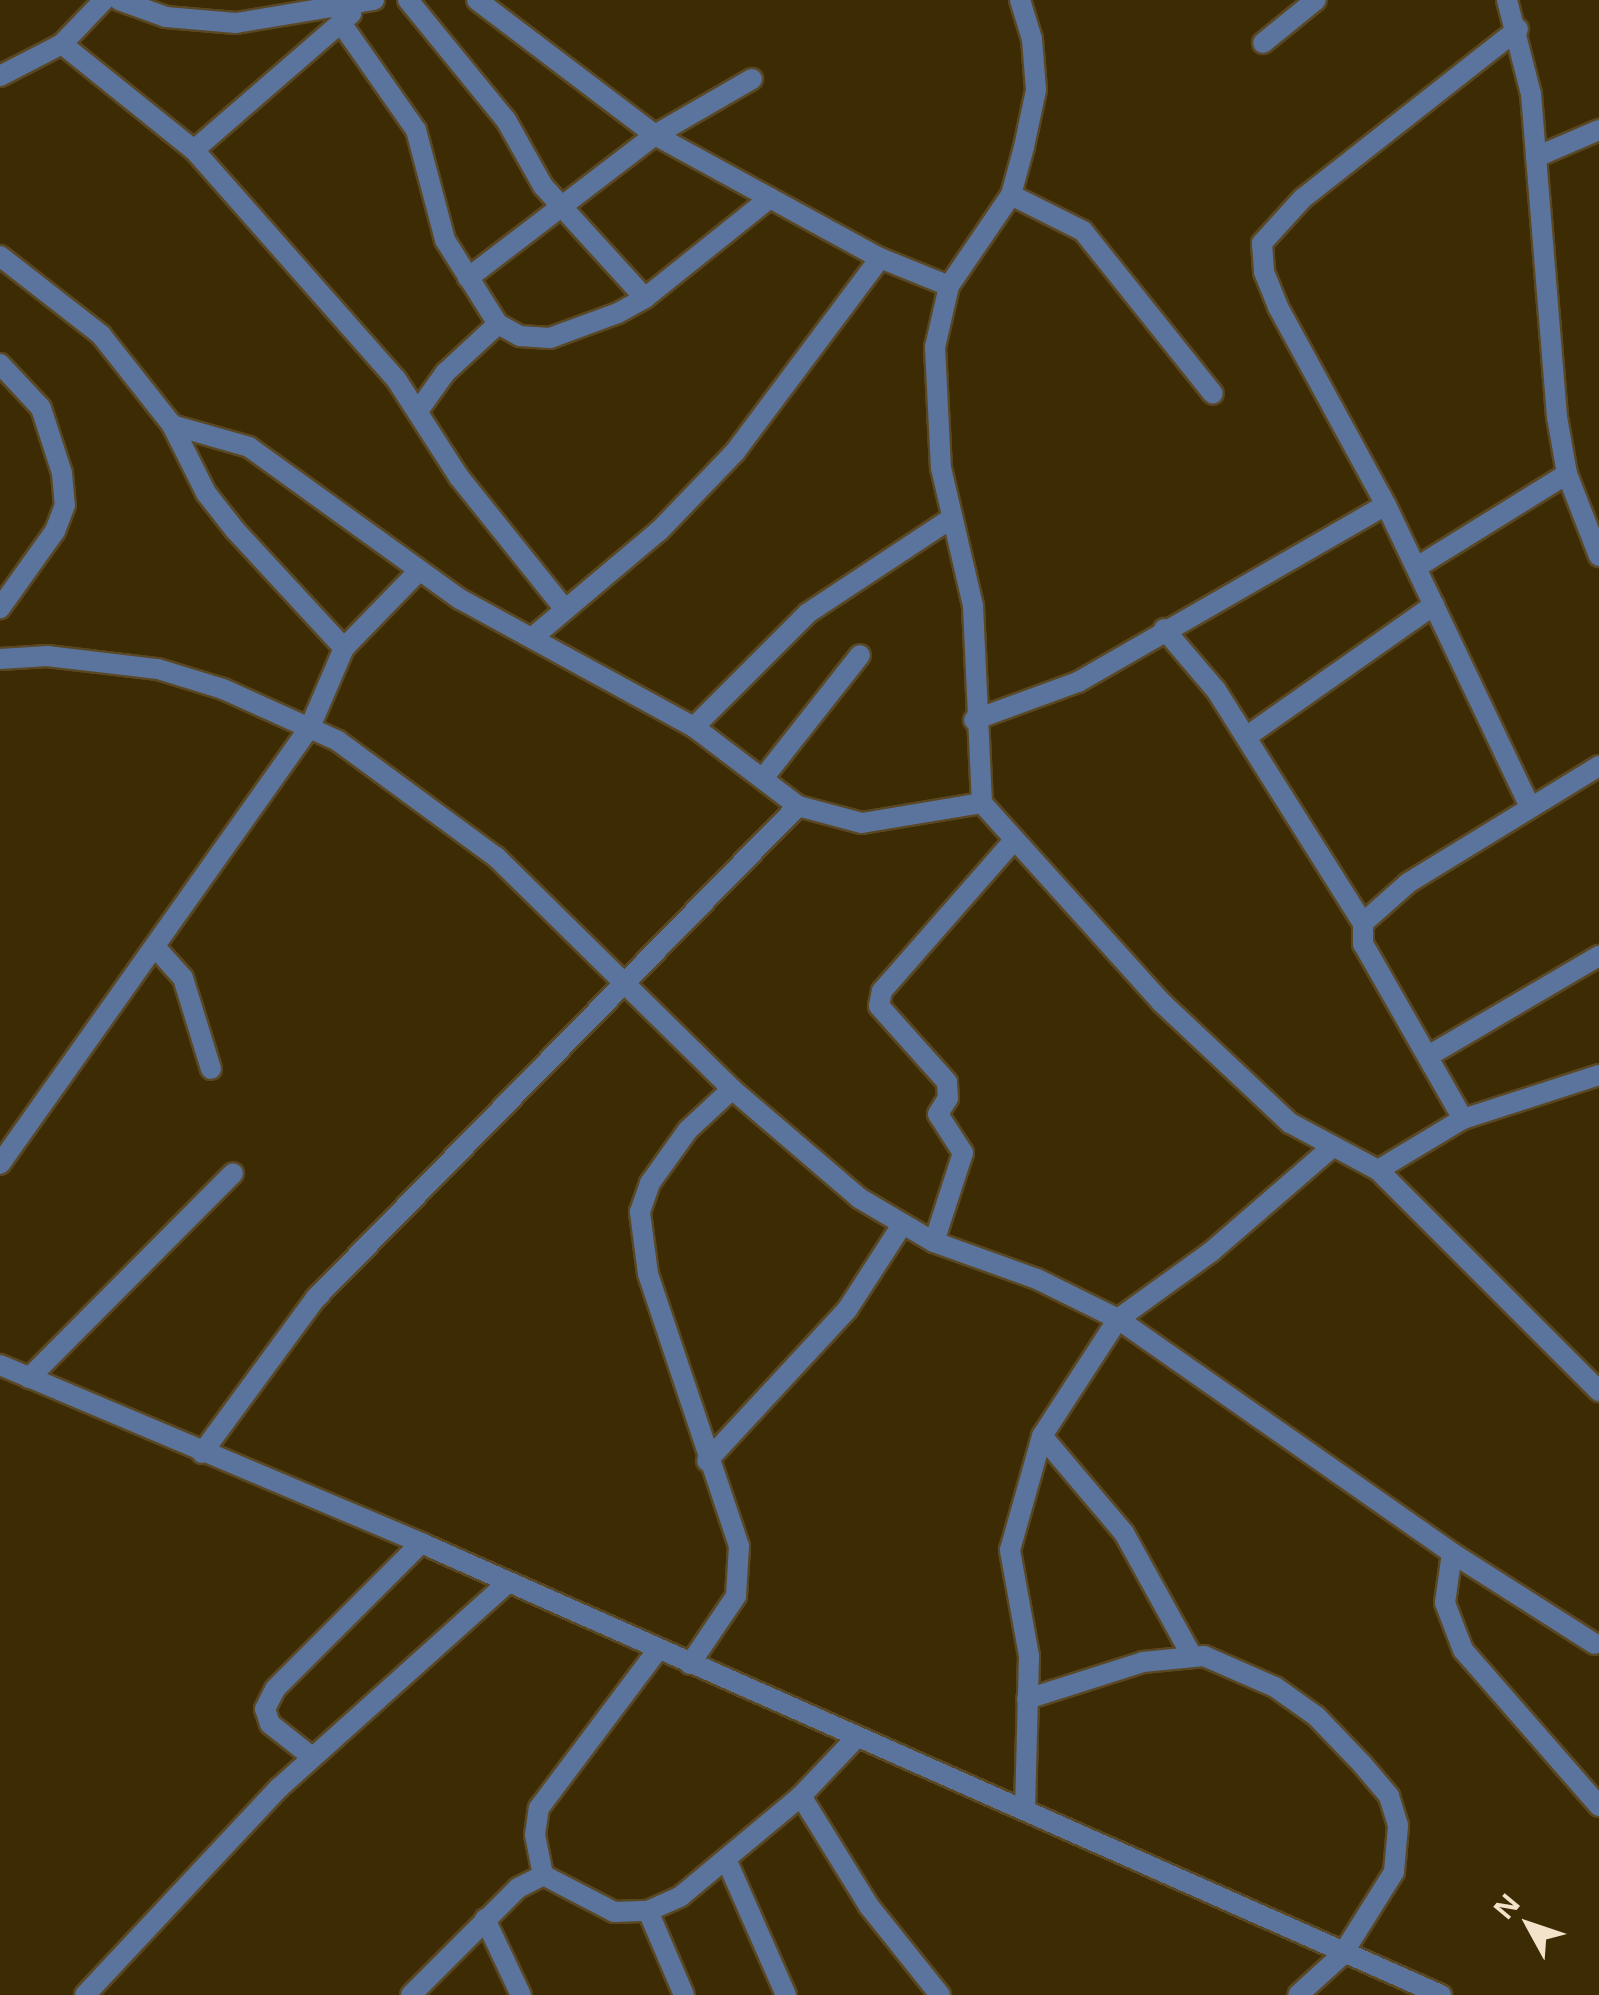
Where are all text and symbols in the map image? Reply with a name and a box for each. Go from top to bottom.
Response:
north arrow [1479,1875,1579,1975]
text: N [1484,1885,1528,1927]

